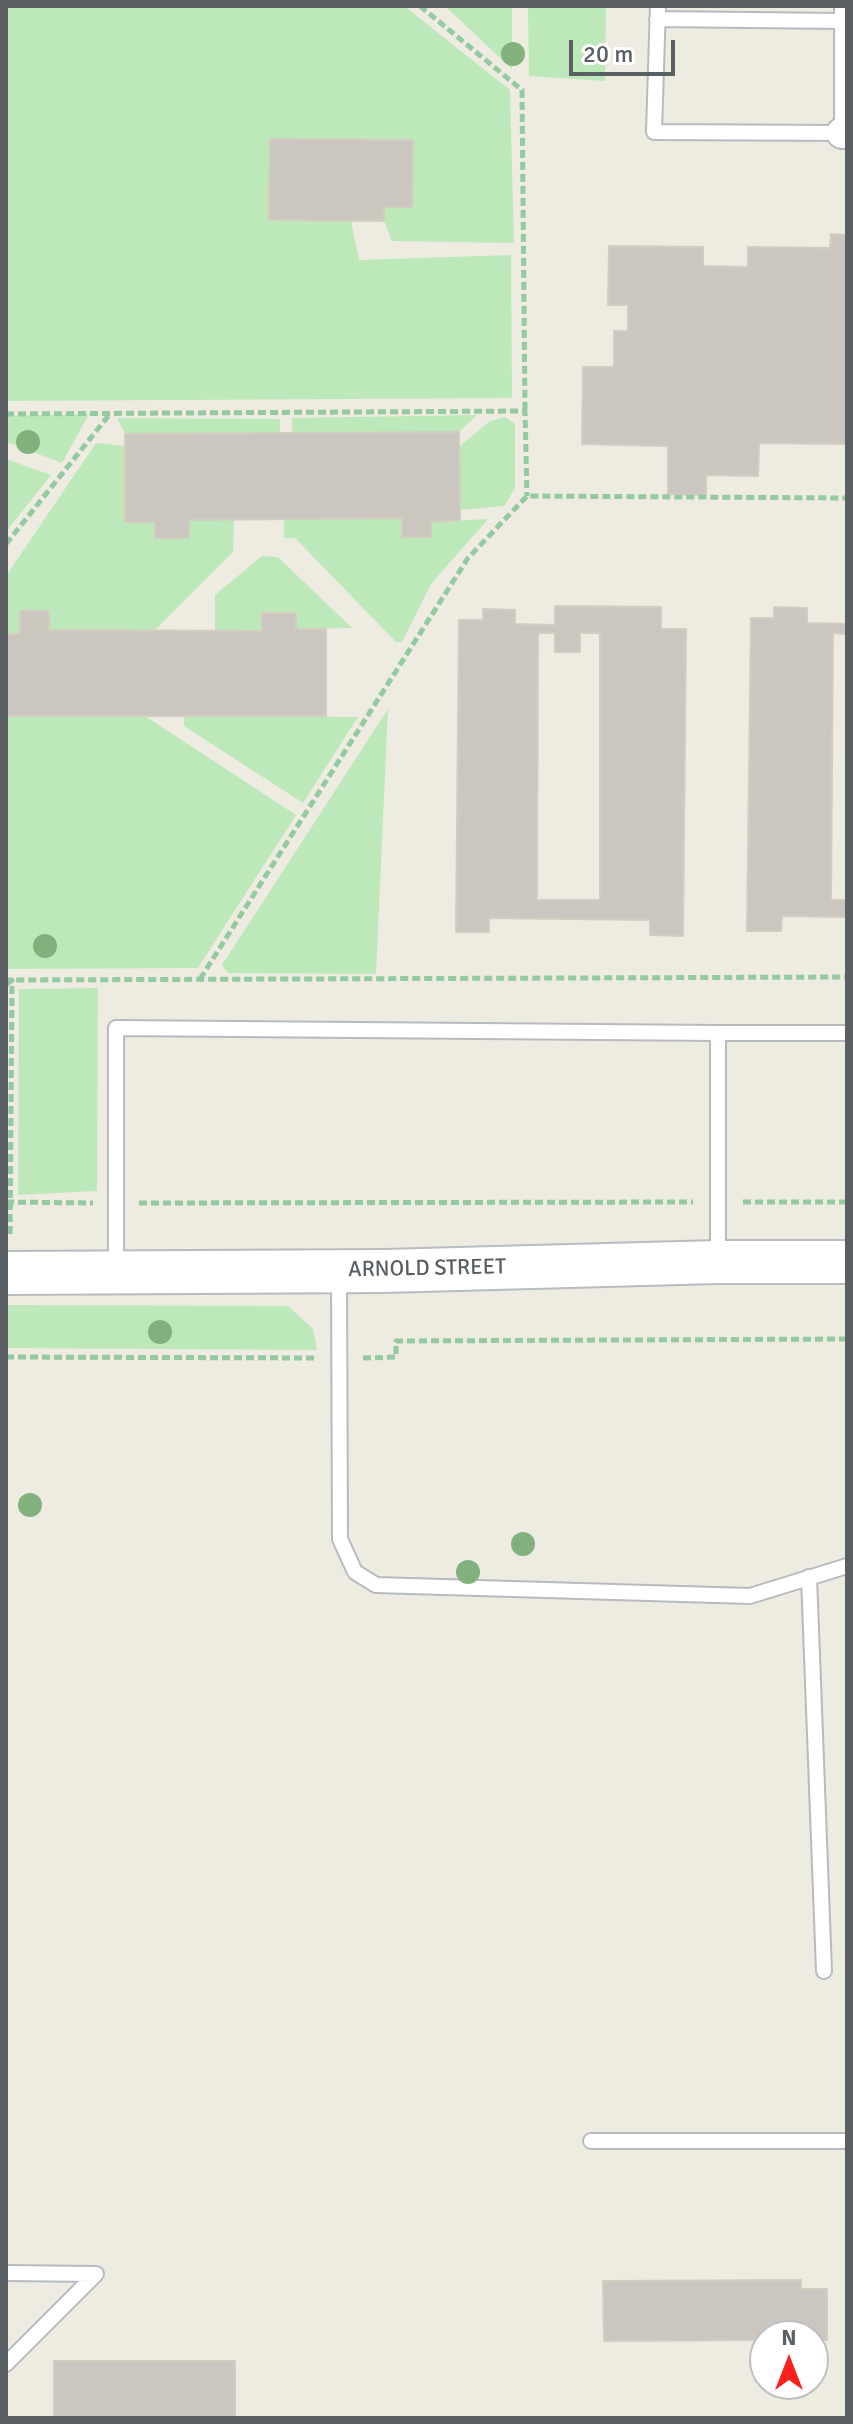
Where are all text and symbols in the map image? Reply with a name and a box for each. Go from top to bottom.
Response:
scale bar [573,24,679,74]
text: 20 m [583,39,633,69]
street label: ARNOLD STREET [348,1254,506,1284]
north arrow [749,2320,829,2400]
text: N [781,2324,797,2351]

